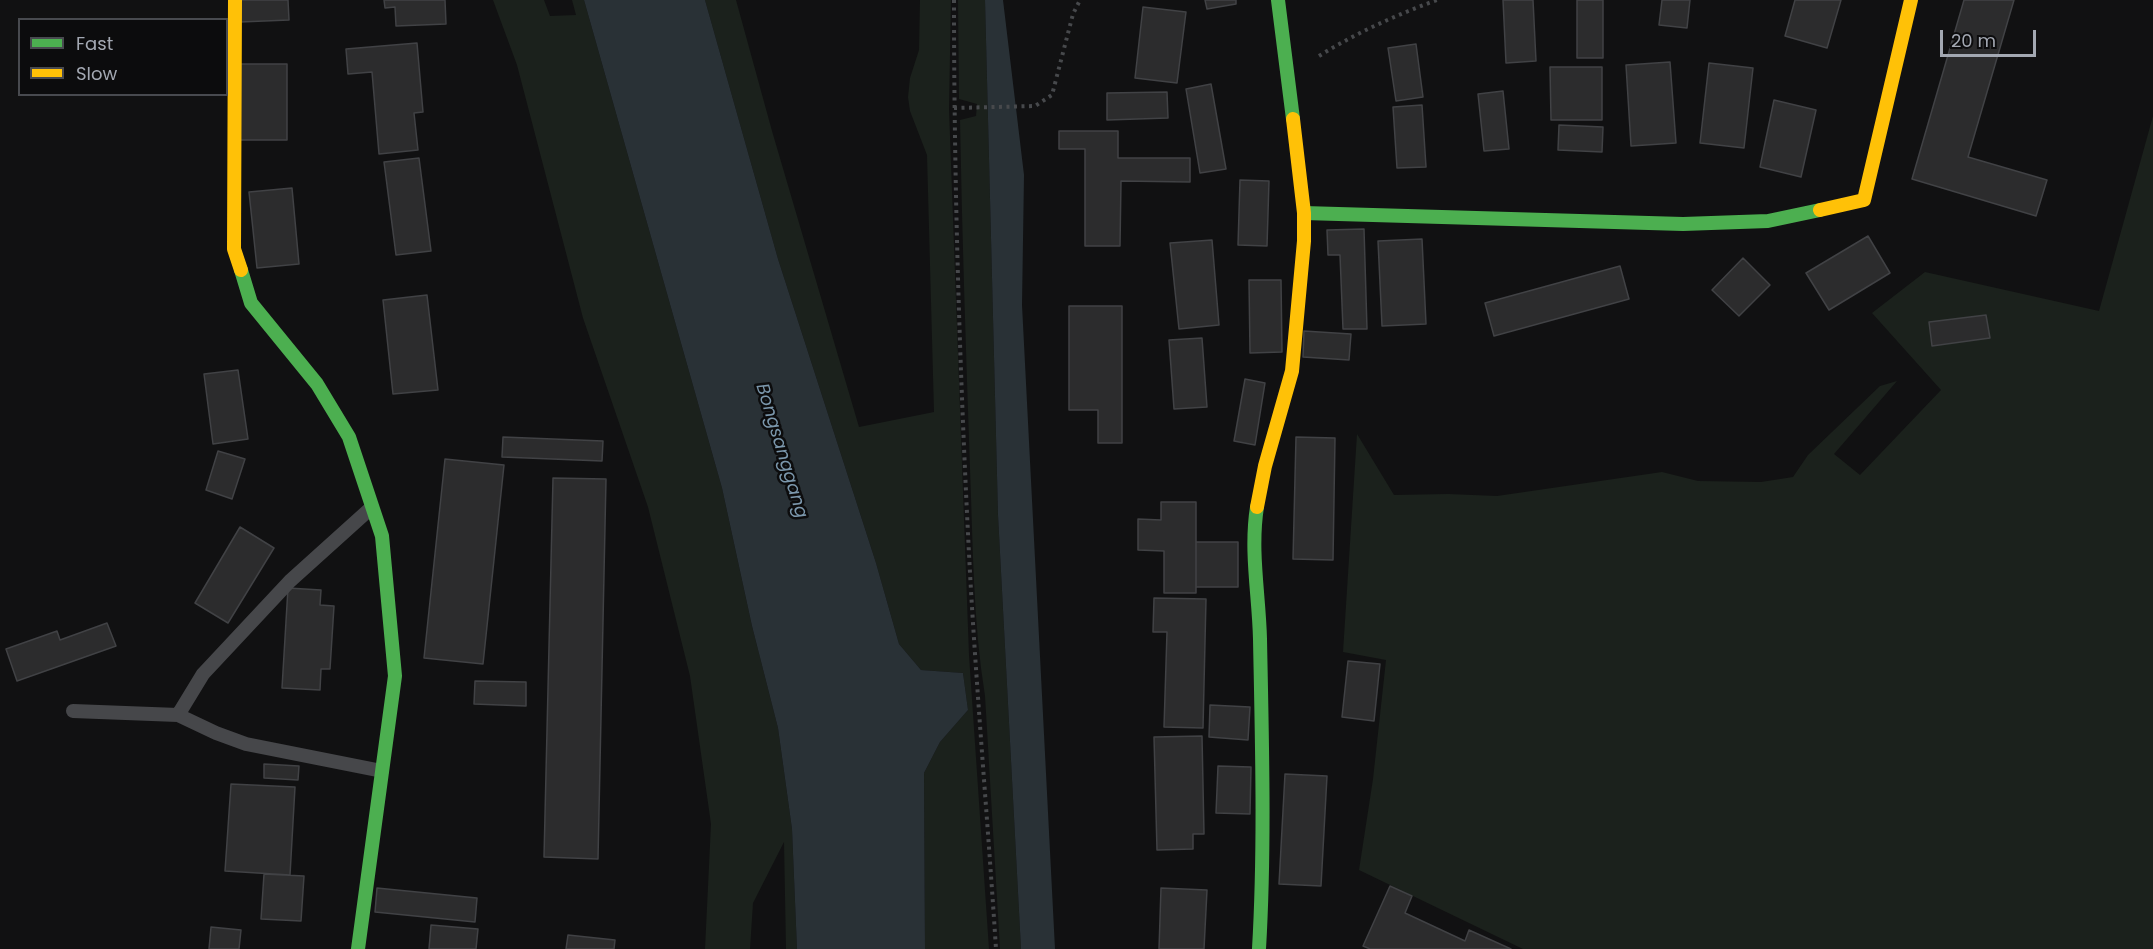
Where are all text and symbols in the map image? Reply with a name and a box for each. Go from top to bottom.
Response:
legend [18,18,228,96]
scale bar [1943,18,2039,56]
text: 20 m [1951,28,1996,53]
text: Fast [76,31,113,56]
text: Slow [76,61,117,86]
water label: Bongsanggang [750,381,812,521]

